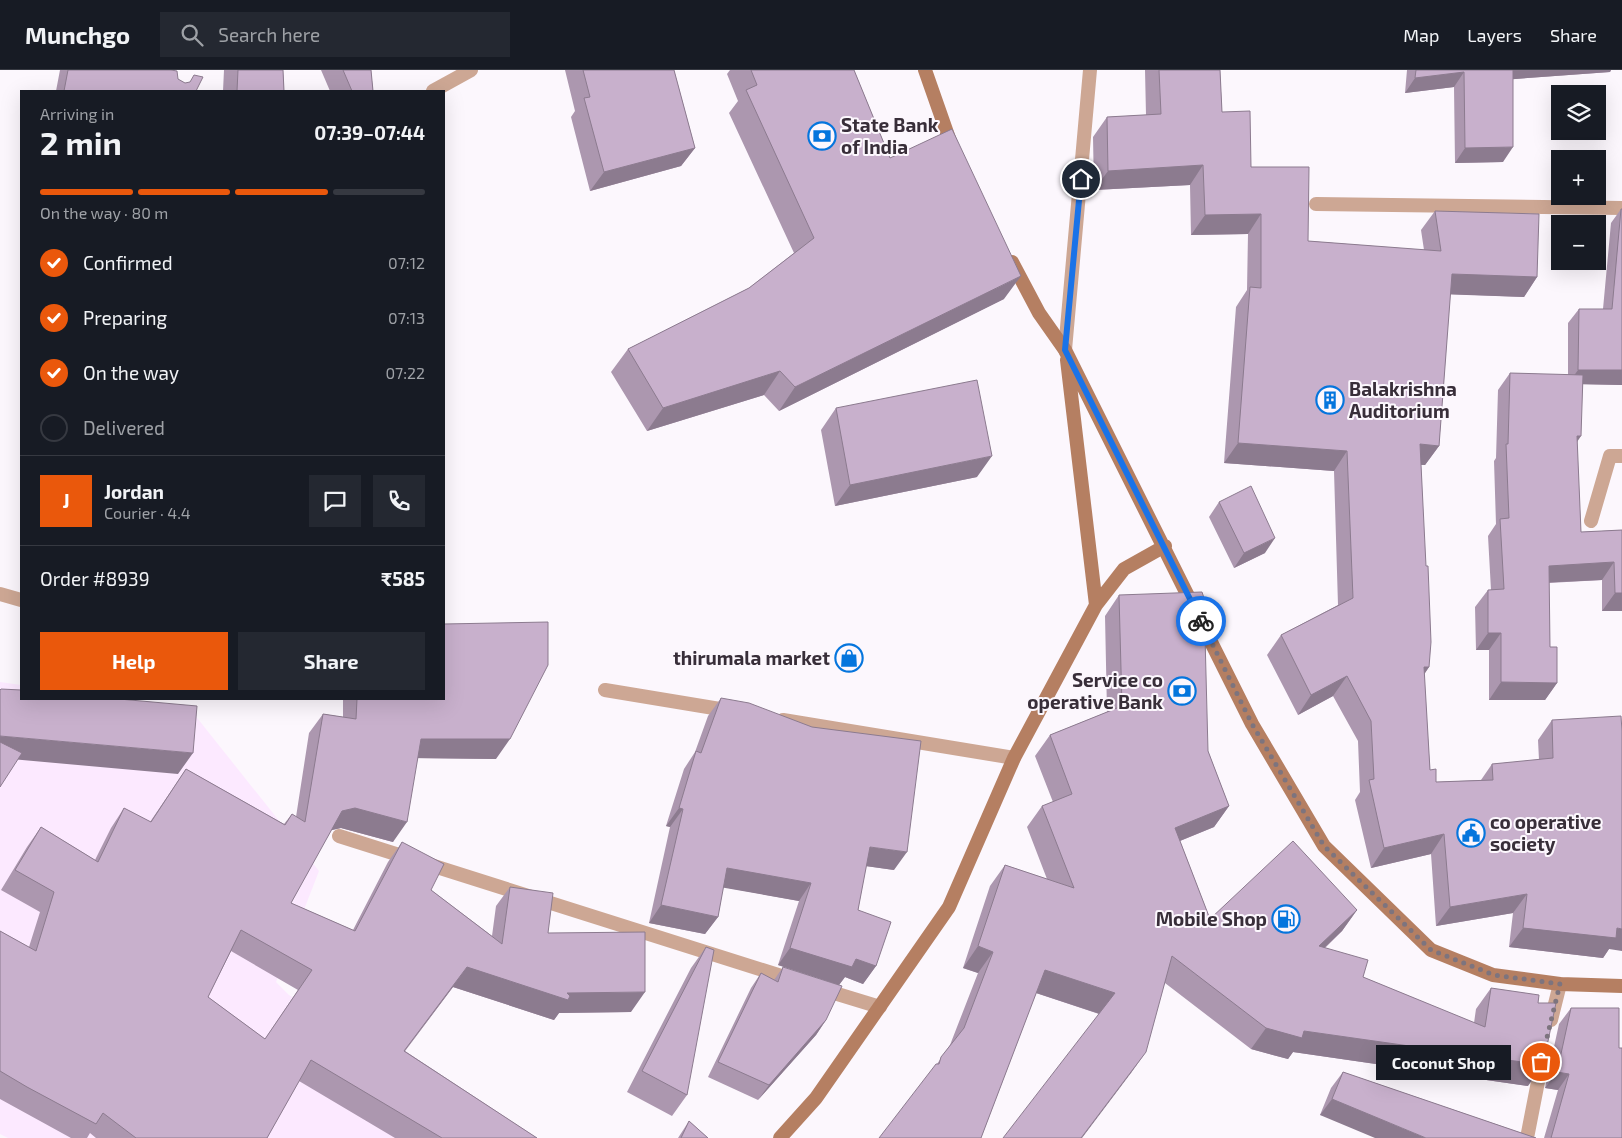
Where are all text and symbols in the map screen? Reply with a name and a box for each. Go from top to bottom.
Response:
search box [160,12,510,57]
text: Munchgo [25,20,130,49]
icon: search [178,21,206,49]
text: Search here [218,23,320,46]
text: Map [1403,24,1439,46]
text: Layers [1467,24,1522,46]
text: Share [1550,24,1597,46]
map controls [1551,85,1606,270]
button: layers [1551,85,1606,140]
text: Arriving in [40,104,114,123]
place label: State Bank of India [841,113,939,158]
text: 07:39–07:44 [314,121,425,144]
bank icon: State Bank of India [807,121,837,151]
text: 2 min [40,123,122,161]
button: + [1551,150,1606,205]
pin [1060,158,1102,200]
icon: home [1067,165,1095,193]
text: On the way · 80 m [40,203,168,222]
button: − [1551,215,1606,270]
icon: check [40,249,68,277]
text: Confirmed [83,251,173,274]
text: 07:12 [388,253,425,272]
icon: check [40,304,68,332]
text: Preparing [83,306,167,329]
text: 07:13 [388,308,425,327]
icon: check [40,359,68,387]
text: On the way [83,361,179,384]
text: 07:22 [385,363,425,382]
place label: Balakrishna Auditorium [1349,377,1457,422]
building icon: Balakrishna Auditorium [1315,385,1345,415]
text: Delivered [83,416,165,439]
button: chat [309,475,361,527]
button: phone [373,475,425,527]
text: Jordan [104,480,164,503]
text: J [62,489,70,512]
text: Courier · 4.4 [104,503,191,522]
text: Order #8939 [40,567,150,590]
text: ₹585 [381,567,425,590]
courier [1176,596,1226,646]
icon: bike [1187,607,1215,635]
button: Help [40,632,228,690]
button: Share [238,632,425,690]
shop icon: thirumala market [834,643,864,673]
place label: thirumala market [673,646,830,669]
place label: Service co operative Bank [1027,668,1163,713]
bank icon: Service co operative Bank [1167,676,1197,706]
place label: co operative society [1490,810,1602,856]
public building icon: co operative society [1456,818,1486,848]
fuel station icon: Mobile Shop [1271,904,1301,934]
place label: Mobile Shop [1156,907,1267,930]
pin [1520,1041,1562,1083]
callout: Coconut Shop [1376,1044,1511,1080]
icon: bag [1527,1048,1555,1076]
text: Coconut Shop [1392,1053,1495,1072]

